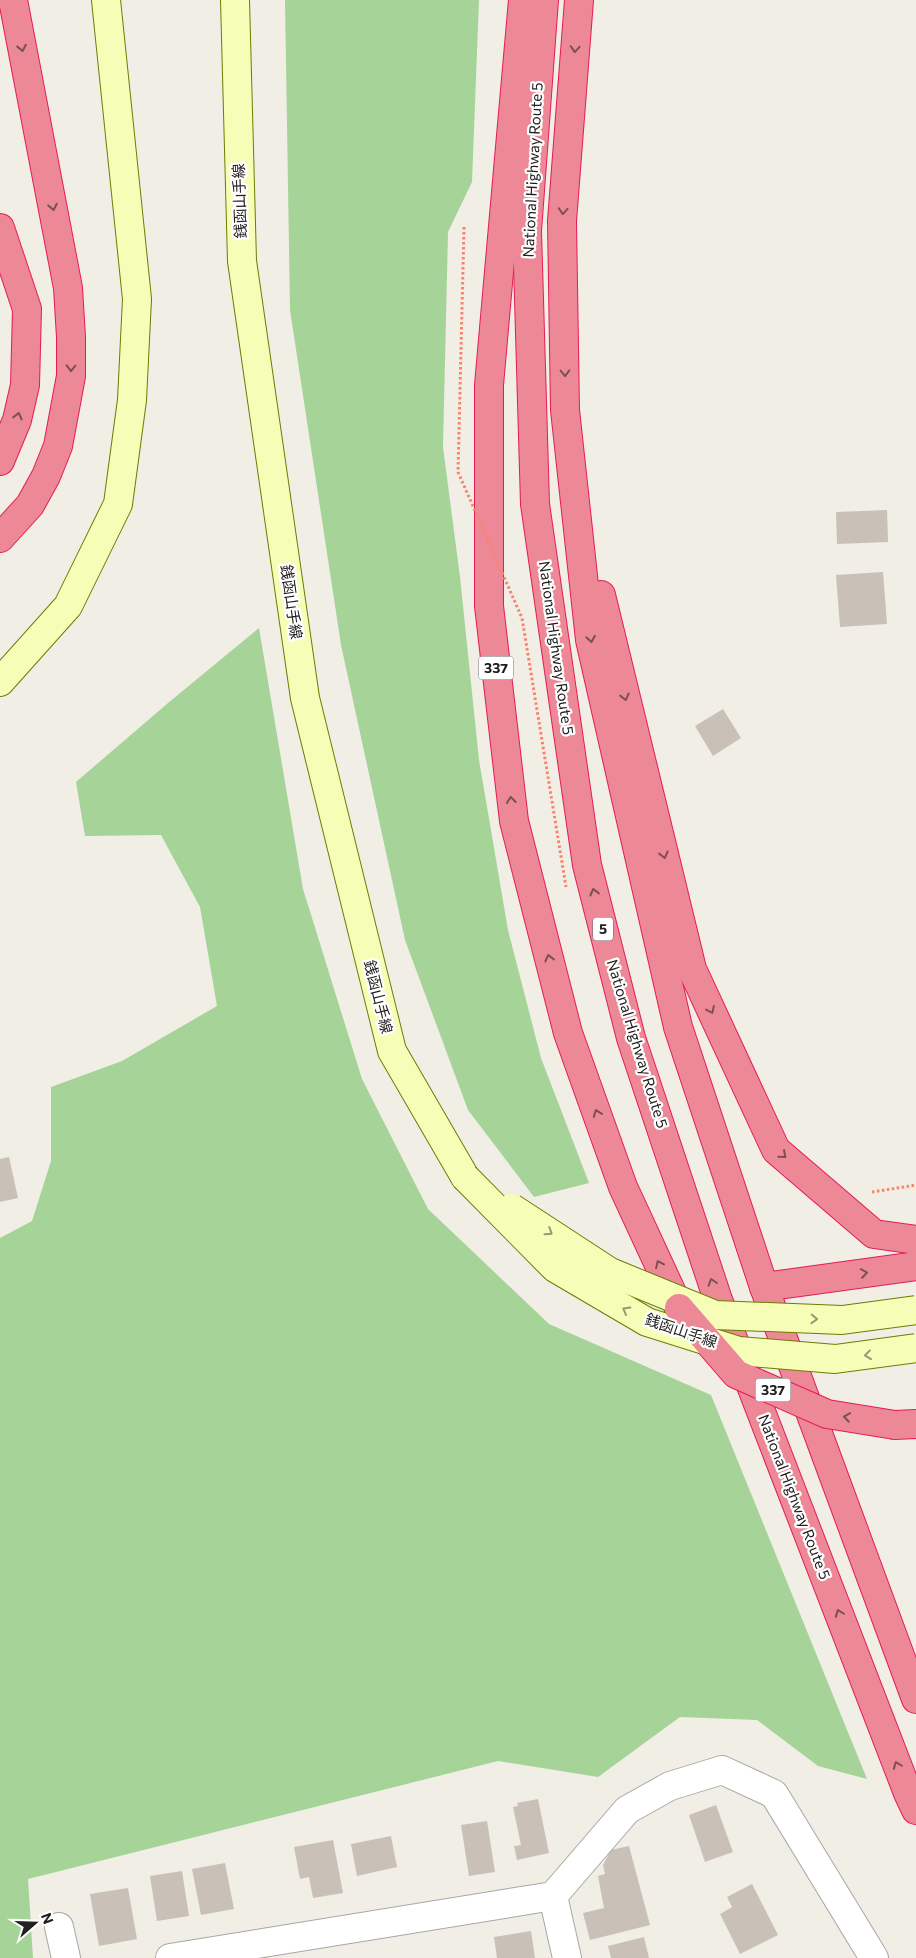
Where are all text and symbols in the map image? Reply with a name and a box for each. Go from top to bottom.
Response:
one-way arrow [16,43,27,52]
one-way arrow [570,45,581,53]
street label: National Highway Route 5 [518,82,546,258]
street label: 銭函山手線 [229,163,249,239]
one-way arrow [47,203,58,212]
one-way arrow [558,207,569,215]
one-way arrow [66,365,76,373]
one-way arrow [560,370,570,377]
one-way arrow [12,411,23,420]
street label: National Highway Route 5 [536,560,578,736]
street label: 銭函山手線 [278,563,306,640]
one-way arrow [585,635,595,644]
road number: 337 [478,656,514,680]
one-way arrow [619,693,630,702]
one-way arrow [506,796,517,804]
one-way arrow [658,850,669,859]
one-way arrow [589,887,600,896]
road number: 5 [593,918,613,941]
one-way arrow [544,954,555,963]
street label: National Highway Route 5 [604,957,672,1130]
street label: 銭函山手線 [361,958,397,1035]
one-way arrow [705,1005,715,1014]
one-way arrow [593,1110,603,1118]
one-way arrow [777,1149,786,1158]
one-way arrow [544,1226,553,1236]
one-way arrow [654,1260,665,1269]
one-way arrow [861,1268,869,1279]
one-way arrow [708,1278,718,1286]
one-way arrow [623,1306,632,1316]
street label: 銭函山手線 [643,1309,720,1351]
one-way arrow [810,1314,818,1324]
one-way arrow [863,1349,872,1359]
road number: 337 [756,1378,790,1402]
street label: National Highway Route 5 [755,1412,835,1582]
one-way arrow [842,1413,851,1423]
one-way arrow [835,1609,845,1618]
one-way arrow [893,1761,903,1770]
north arrow [10,1898,60,1948]
text: N [38,1911,57,1926]

